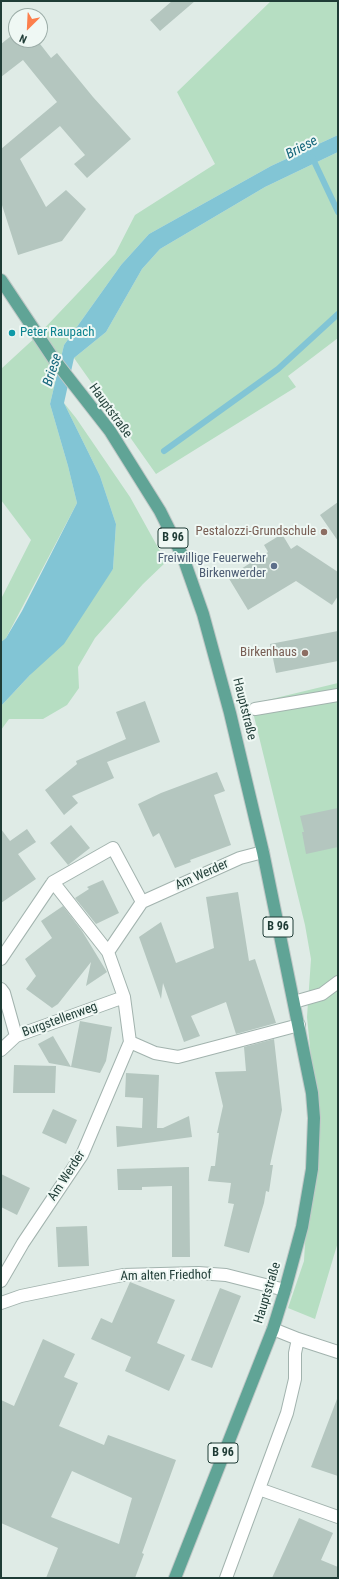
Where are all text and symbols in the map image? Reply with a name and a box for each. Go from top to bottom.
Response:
north arrow [8,8,48,48]
text: N [18,31,29,46]
water label: Briese [283,133,321,163]
place label: Peter Raupach [20,325,94,341]
marker: Peter Raupach [7,328,17,338]
water label: Briese [40,351,66,389]
street label: Hauptstraße [85,381,135,441]
place label: Pestalozzi-Grundschule [196,524,316,540]
marker: Pestalozzi-Grundschule [319,527,329,537]
road number: B 96 [158,528,188,548]
place label: Freiwillige Feuerwehr Birkenwerder [158,551,266,582]
marker: Freiwillige Feuerwehr Birkenwerder [269,561,279,571]
place label: Birkenhaus [240,645,297,661]
marker: Birkenhaus [300,648,310,658]
street label: Hauptstraße [229,676,259,742]
street label: Am Werder [173,856,231,894]
road number: B 96 [263,917,293,937]
street label: Burgstellenweg [20,999,100,1041]
street label: Am Werder [45,1148,89,1204]
street label: Hauptstraße [251,1260,285,1326]
street label: Am alten Friedhof [120,1267,212,1285]
road number: B 96 [208,1443,238,1463]

